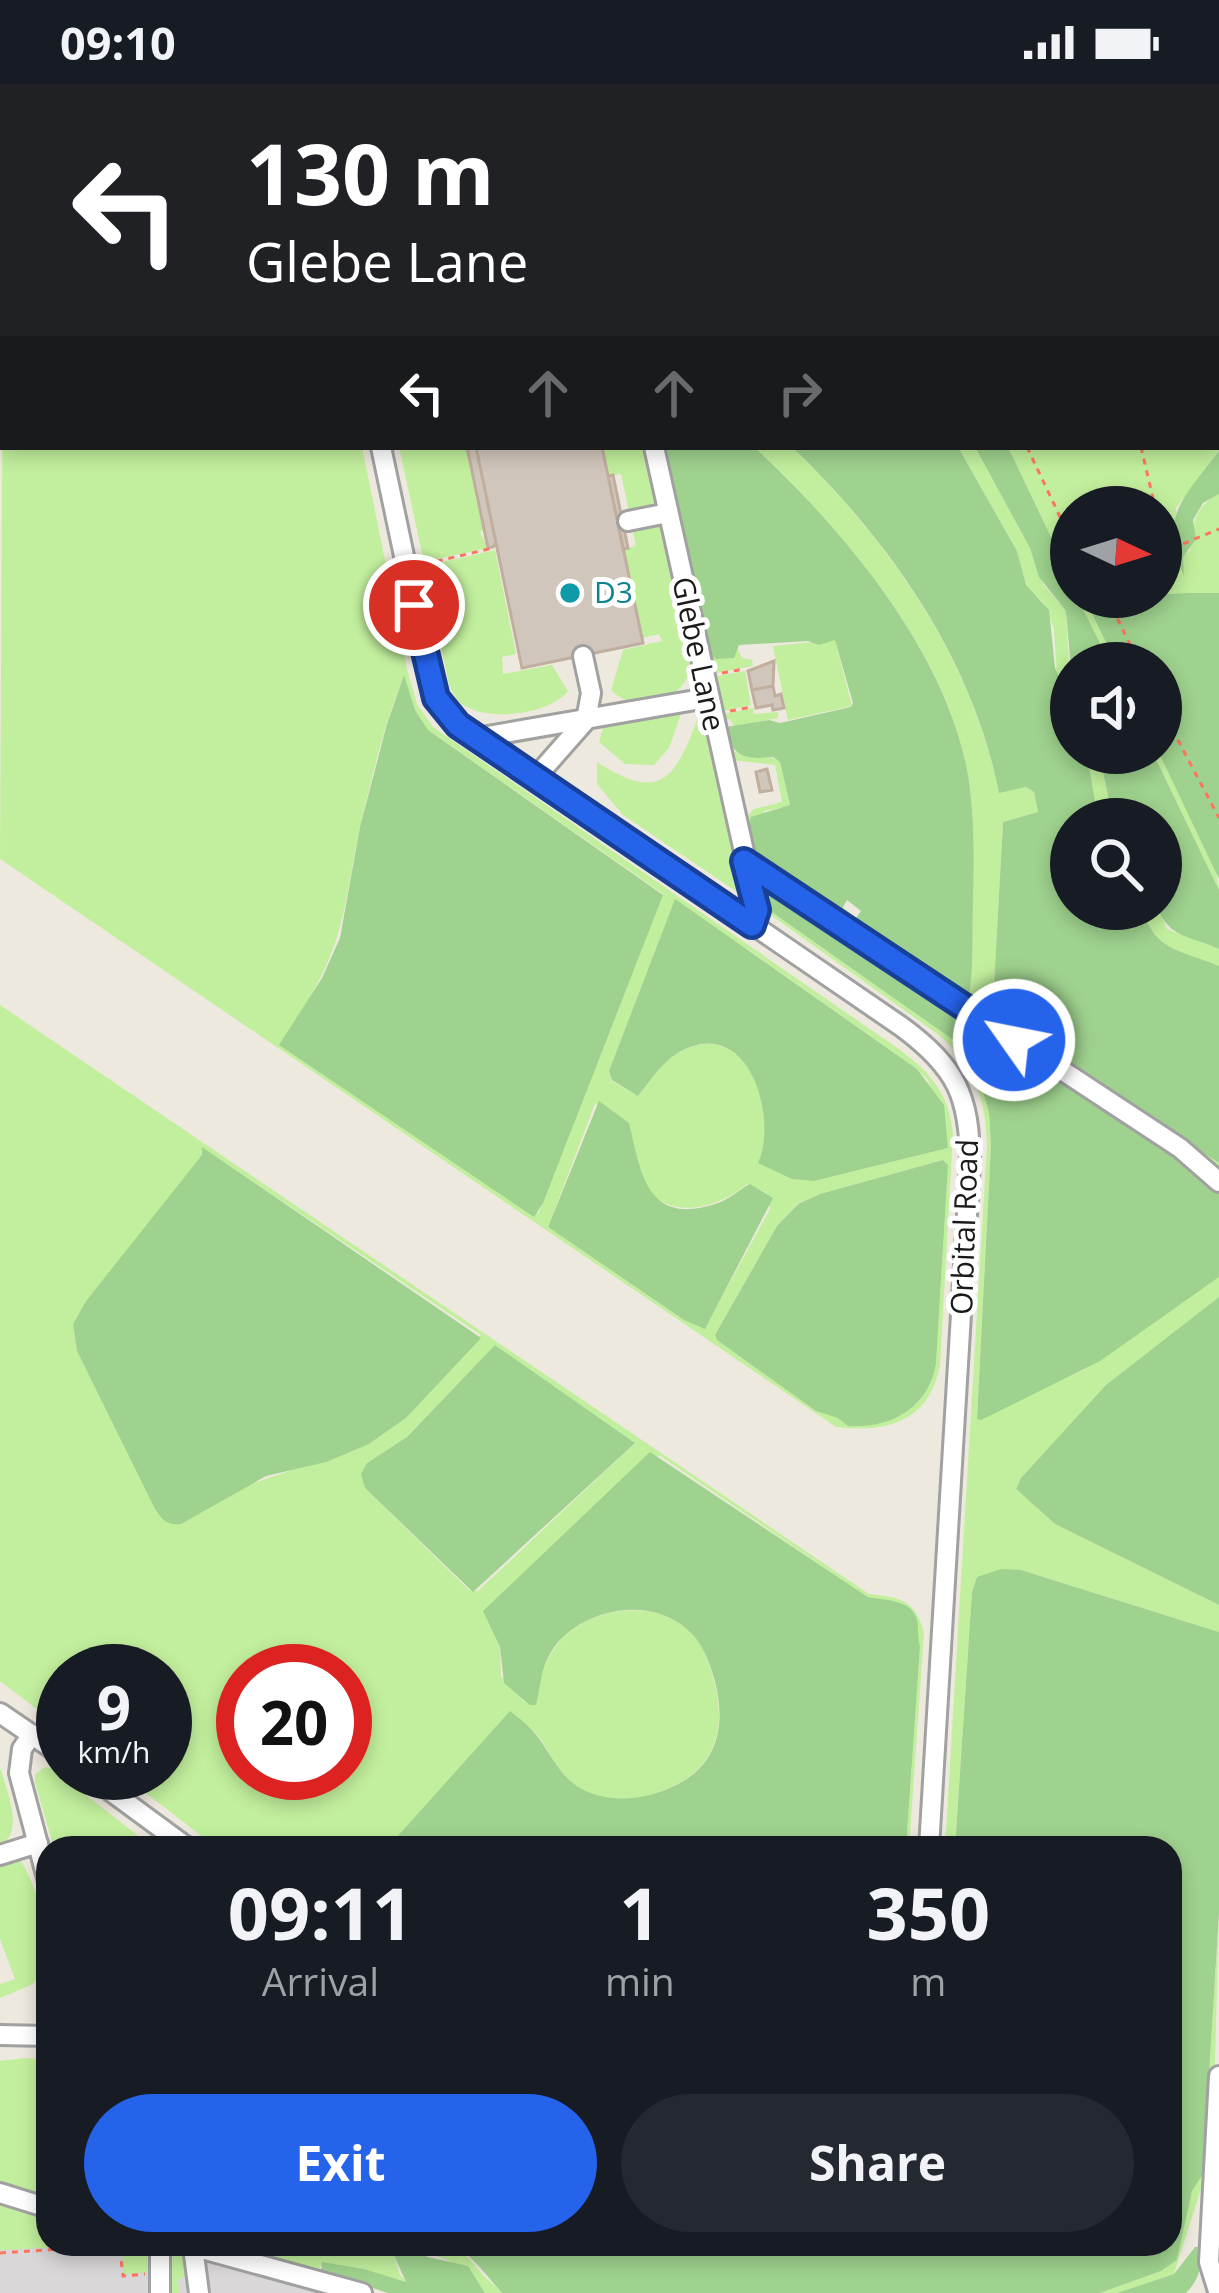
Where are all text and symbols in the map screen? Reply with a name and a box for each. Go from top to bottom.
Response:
text: 09:10 [60,12,176,73]
text: 130 m [246,115,494,230]
icon: left [48,132,204,288]
text: Glebe Lane [246,224,528,298]
icon: left [389,360,455,426]
icon: ahead [515,360,581,426]
icon: ahead [641,360,707,426]
icon: right [767,360,833,426]
north arrow [1050,486,1182,618]
map controls [1050,486,1182,930]
pin [363,554,465,656]
place label: D3 [594,571,633,612]
icon: arrive [381,572,447,638]
street label: Glebe Lane [663,573,736,735]
marker: D3 [557,580,583,606]
button: sound [1050,642,1182,774]
button: search [1050,798,1182,930]
position arrow [951,977,1077,1103]
street label: Orbital Road [940,1138,987,1316]
speed limit sign: 20 [216,1644,372,1800]
text: 9 [97,1666,131,1748]
text: km/h [78,1731,150,1772]
text: 09:11 [228,1863,413,1961]
text: 1 [619,1863,660,1961]
text: 350 [867,1863,990,1961]
text: Arrival [262,1954,379,2007]
text: min [605,1954,675,2007]
text: m [910,1954,946,2007]
button: Exit [84,2094,597,2232]
button: Share [621,2094,1134,2232]

